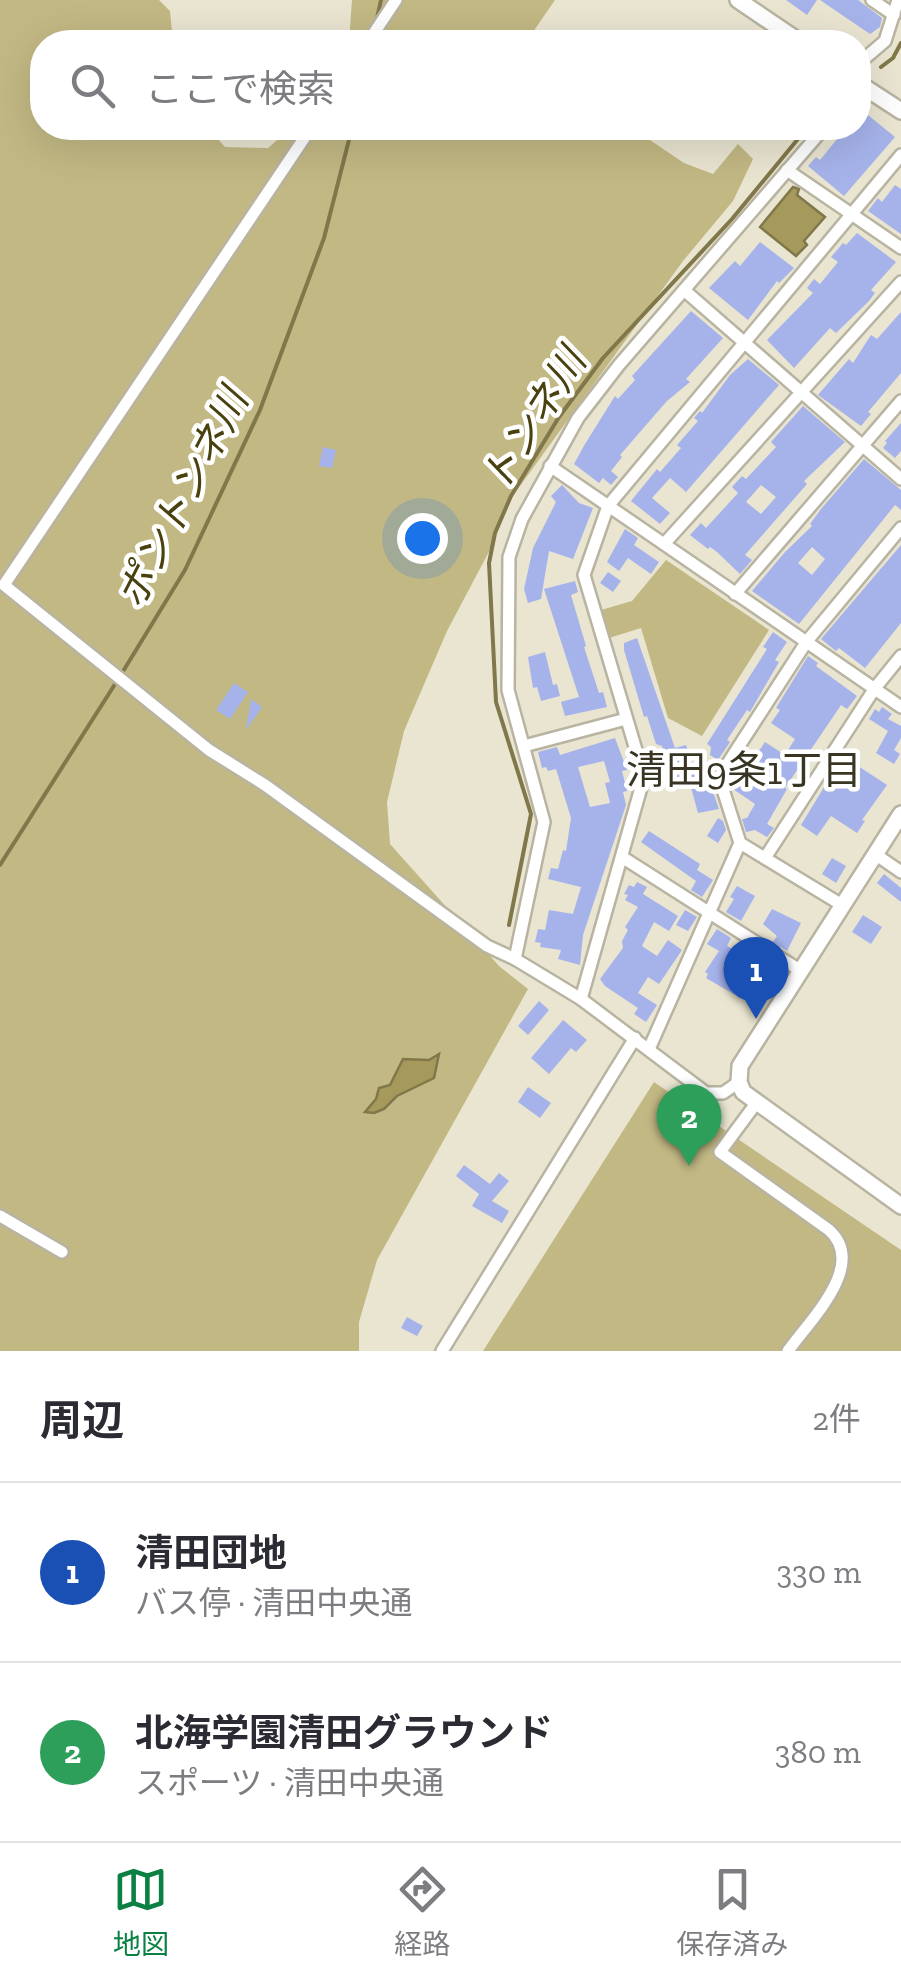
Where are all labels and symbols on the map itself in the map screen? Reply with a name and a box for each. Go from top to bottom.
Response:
water label: トンネ川 [470,336,598,500]
water label: ポントンネ川 [106,377,259,615]
your location [397,513,448,564]
district label: 清田9条1丁目 [626,746,862,794]
pin: 1 [724,936,788,1019]
pin: 2 [656,1084,722,1166]

